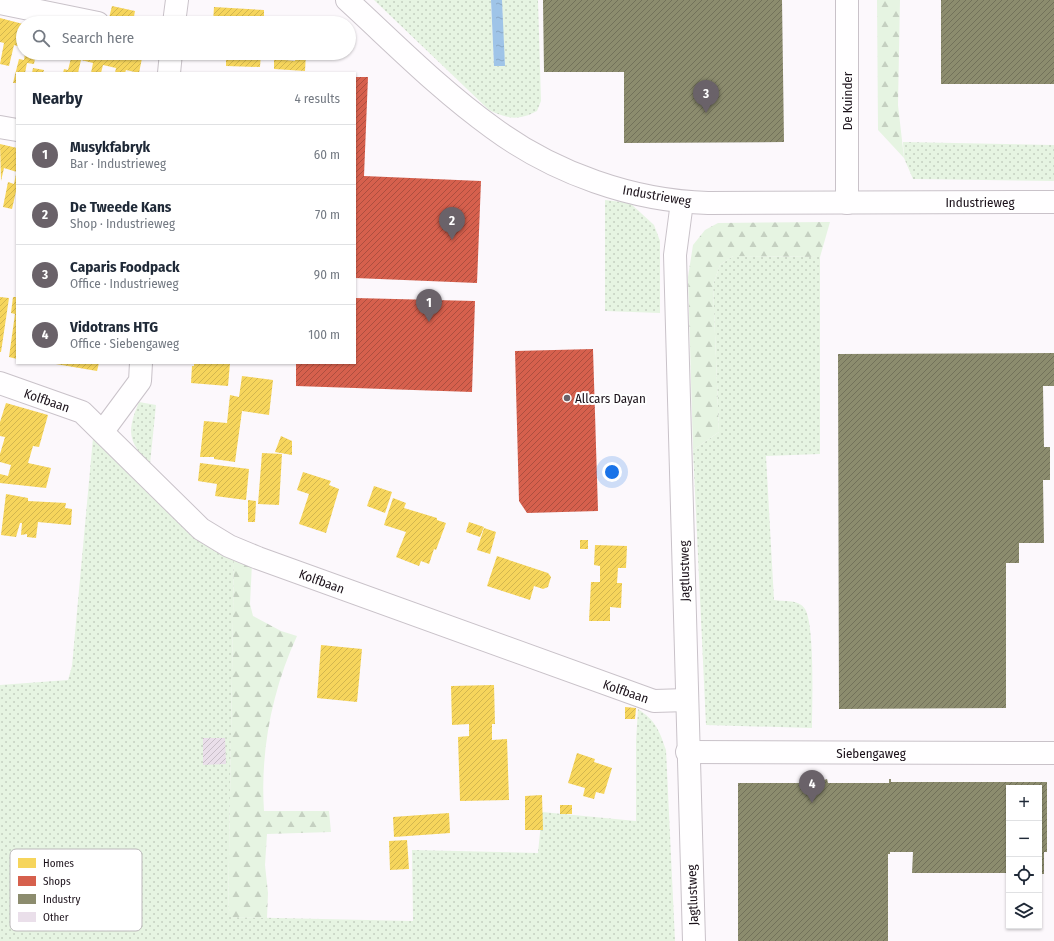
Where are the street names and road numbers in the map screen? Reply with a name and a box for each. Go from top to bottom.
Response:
street label: De Kuinder [840,71,855,130]
street label: Industrieweg [622,182,693,209]
street label: Industrieweg [945,195,1015,210]
street label: Kolfbaan [22,386,72,415]
street label: Jagtlustweg [676,539,693,602]
street label: Kolfbaan [297,566,347,597]
street label: Kolfbaan [601,677,651,706]
street label: Siebengaweg [836,746,907,761]
street label: Jagtlustweg [684,863,701,926]

